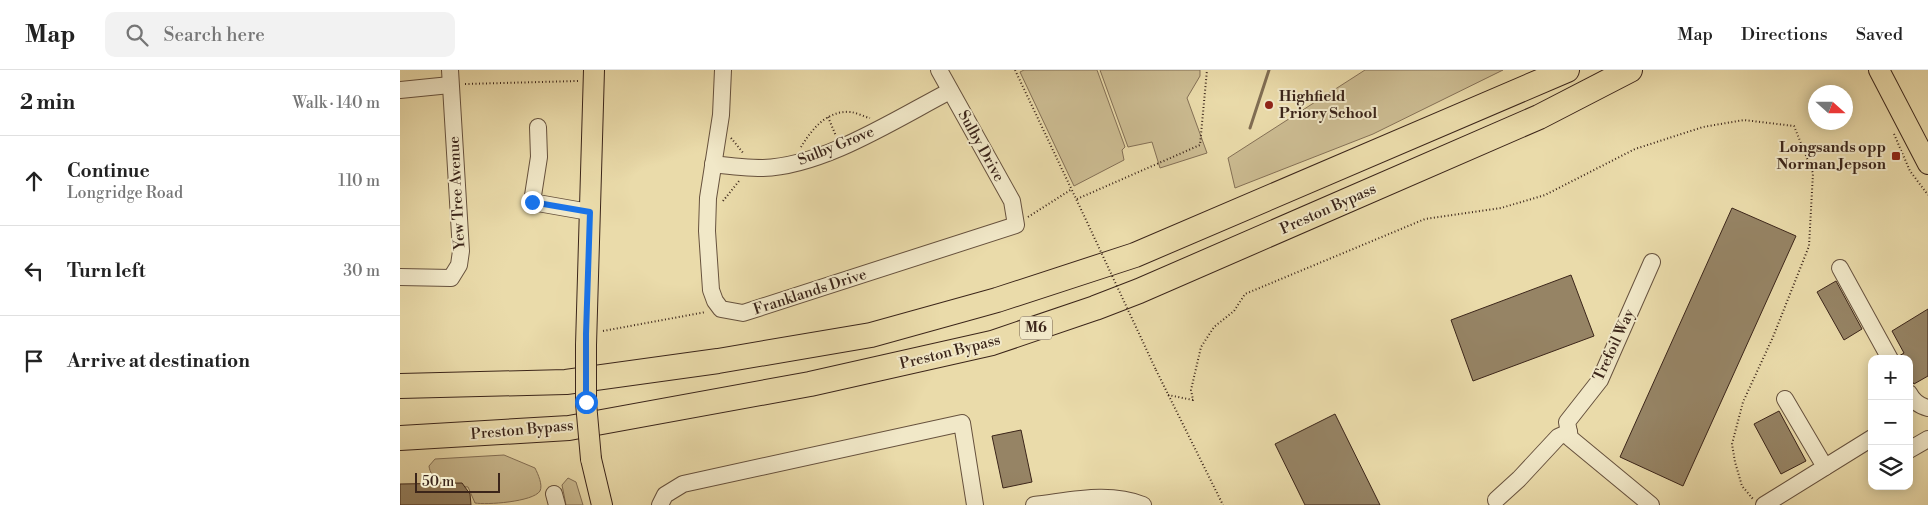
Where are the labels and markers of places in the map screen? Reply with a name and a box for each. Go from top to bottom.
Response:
place label: Highfield Priory School [1279,87,1377,123]
marker: Highfield Priory School [1263,99,1275,111]
place label: Longsands opp Norman Jepson [1777,138,1887,174]
marker: Longsands opp Norman Jepson [1890,150,1902,162]

